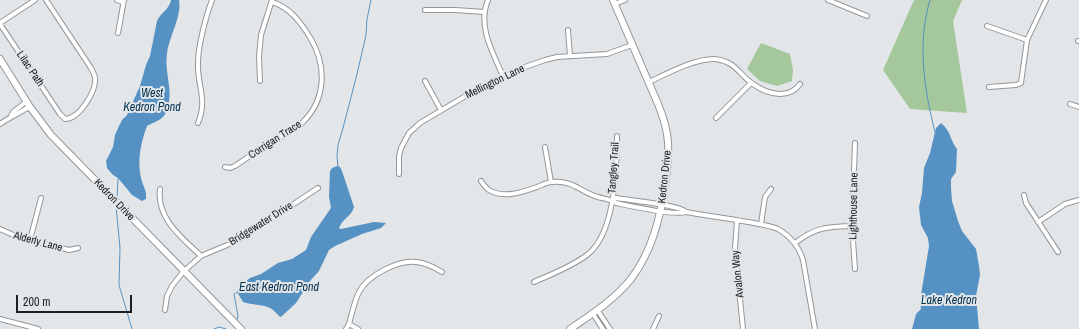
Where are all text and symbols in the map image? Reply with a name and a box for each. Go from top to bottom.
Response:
street label: Lilac Path [13,49,47,89]
street label: Mellington Lane [463,62,527,102]
water label: West Kedron Pond [123,87,181,115]
street label: Corrigan Trace [246,118,304,162]
street label: Tangley Trail [606,142,622,194]
street label: Kedron Drive [656,150,674,204]
street label: Lighthouse Lane [847,172,861,240]
street label: Kedron Drive [91,176,137,224]
street label: Bridgewater Drive [227,199,295,249]
street label: Alderly Lane [12,229,64,255]
street label: Avalon Way [729,250,747,298]
water label: East Kedron Pond [239,281,319,295]
scale bar [18,287,134,313]
text: 200 m [23,294,50,310]
water label: Lake Kedron [921,294,977,308]

